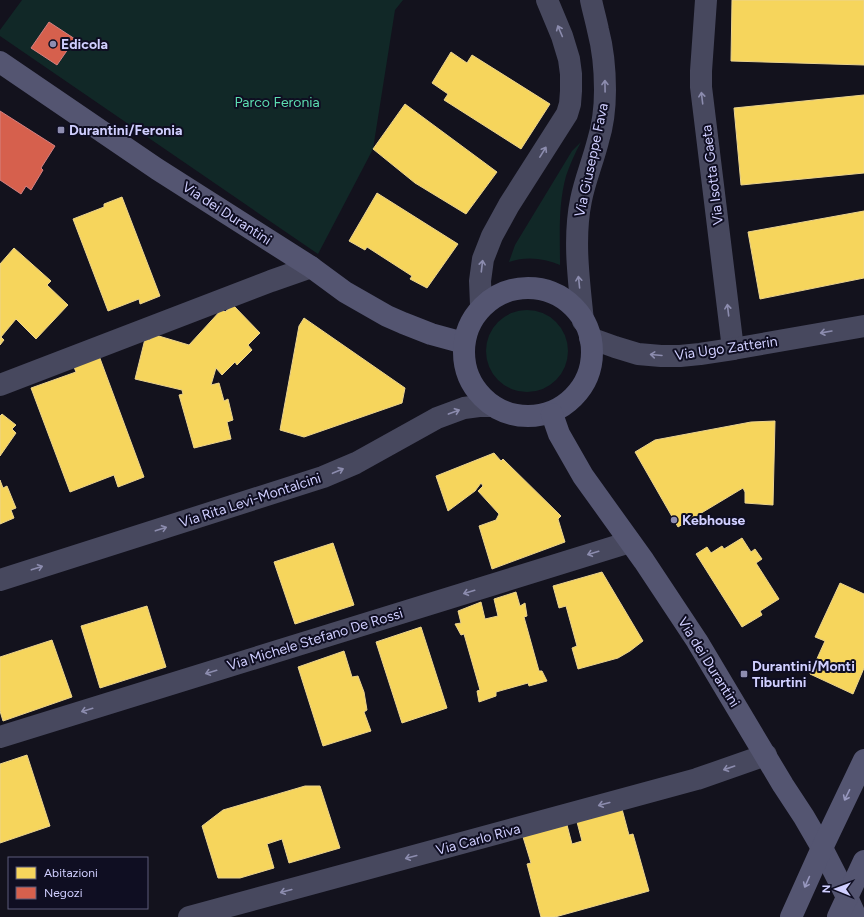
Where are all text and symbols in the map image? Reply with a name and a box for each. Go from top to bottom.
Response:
one-way arrow [556,26,563,38]
place label: Edicola [61,36,108,53]
marker: Edicola [48,39,58,49]
one-way arrow [601,80,609,93]
one-way arrow [699,92,706,105]
park label: Parco Feronia [234,94,320,111]
street label: Via Giuseppe Fava [571,102,612,219]
place label: Durantini/Feronia [69,122,182,139]
street label: Via Isotta Gaeta [698,124,727,226]
marker: Durantini/Feronia [56,125,66,135]
one-way arrow [539,147,547,158]
street label: Via dei Durantini [179,178,274,249]
one-way arrow [478,260,486,273]
one-way arrow [575,276,583,289]
one-way arrow [724,304,732,317]
one-way arrow [819,328,832,336]
street label: Via Ugo Zatterin [674,333,779,364]
one-way arrow [649,352,662,359]
one-way arrow [447,408,460,415]
one-way arrow [331,467,343,474]
street label: Via Rita Levi-Montalcini [177,470,323,531]
place label: Kebhouse [682,512,746,529]
marker: Kebhouse [669,515,679,525]
one-way arrow [155,524,167,532]
one-way arrow [587,550,600,557]
one-way arrow [31,564,44,571]
one-way arrow [462,589,475,596]
street label: Via Michele Stefano De Rossi [225,605,405,674]
street label: Via dei Durantini [674,614,743,710]
place label: Durantini/Monti Tiburtini [752,658,855,691]
one-way arrow [205,668,217,676]
marker: Durantini/Monti Tiburtini [739,669,749,679]
one-way arrow [80,707,93,714]
one-way arrow [723,765,736,772]
one-way arrow [843,789,850,801]
one-way arrow [598,801,611,808]
street label: Via Carlo Riva [434,820,522,859]
one-way arrow [405,854,418,861]
legend [8,857,148,909]
text: Abitazioni [44,866,98,880]
north arrow [816,869,856,909]
one-way arrow [803,876,810,888]
text: N [820,884,833,893]
text: Negozi [44,886,83,900]
one-way arrow [280,887,293,895]

